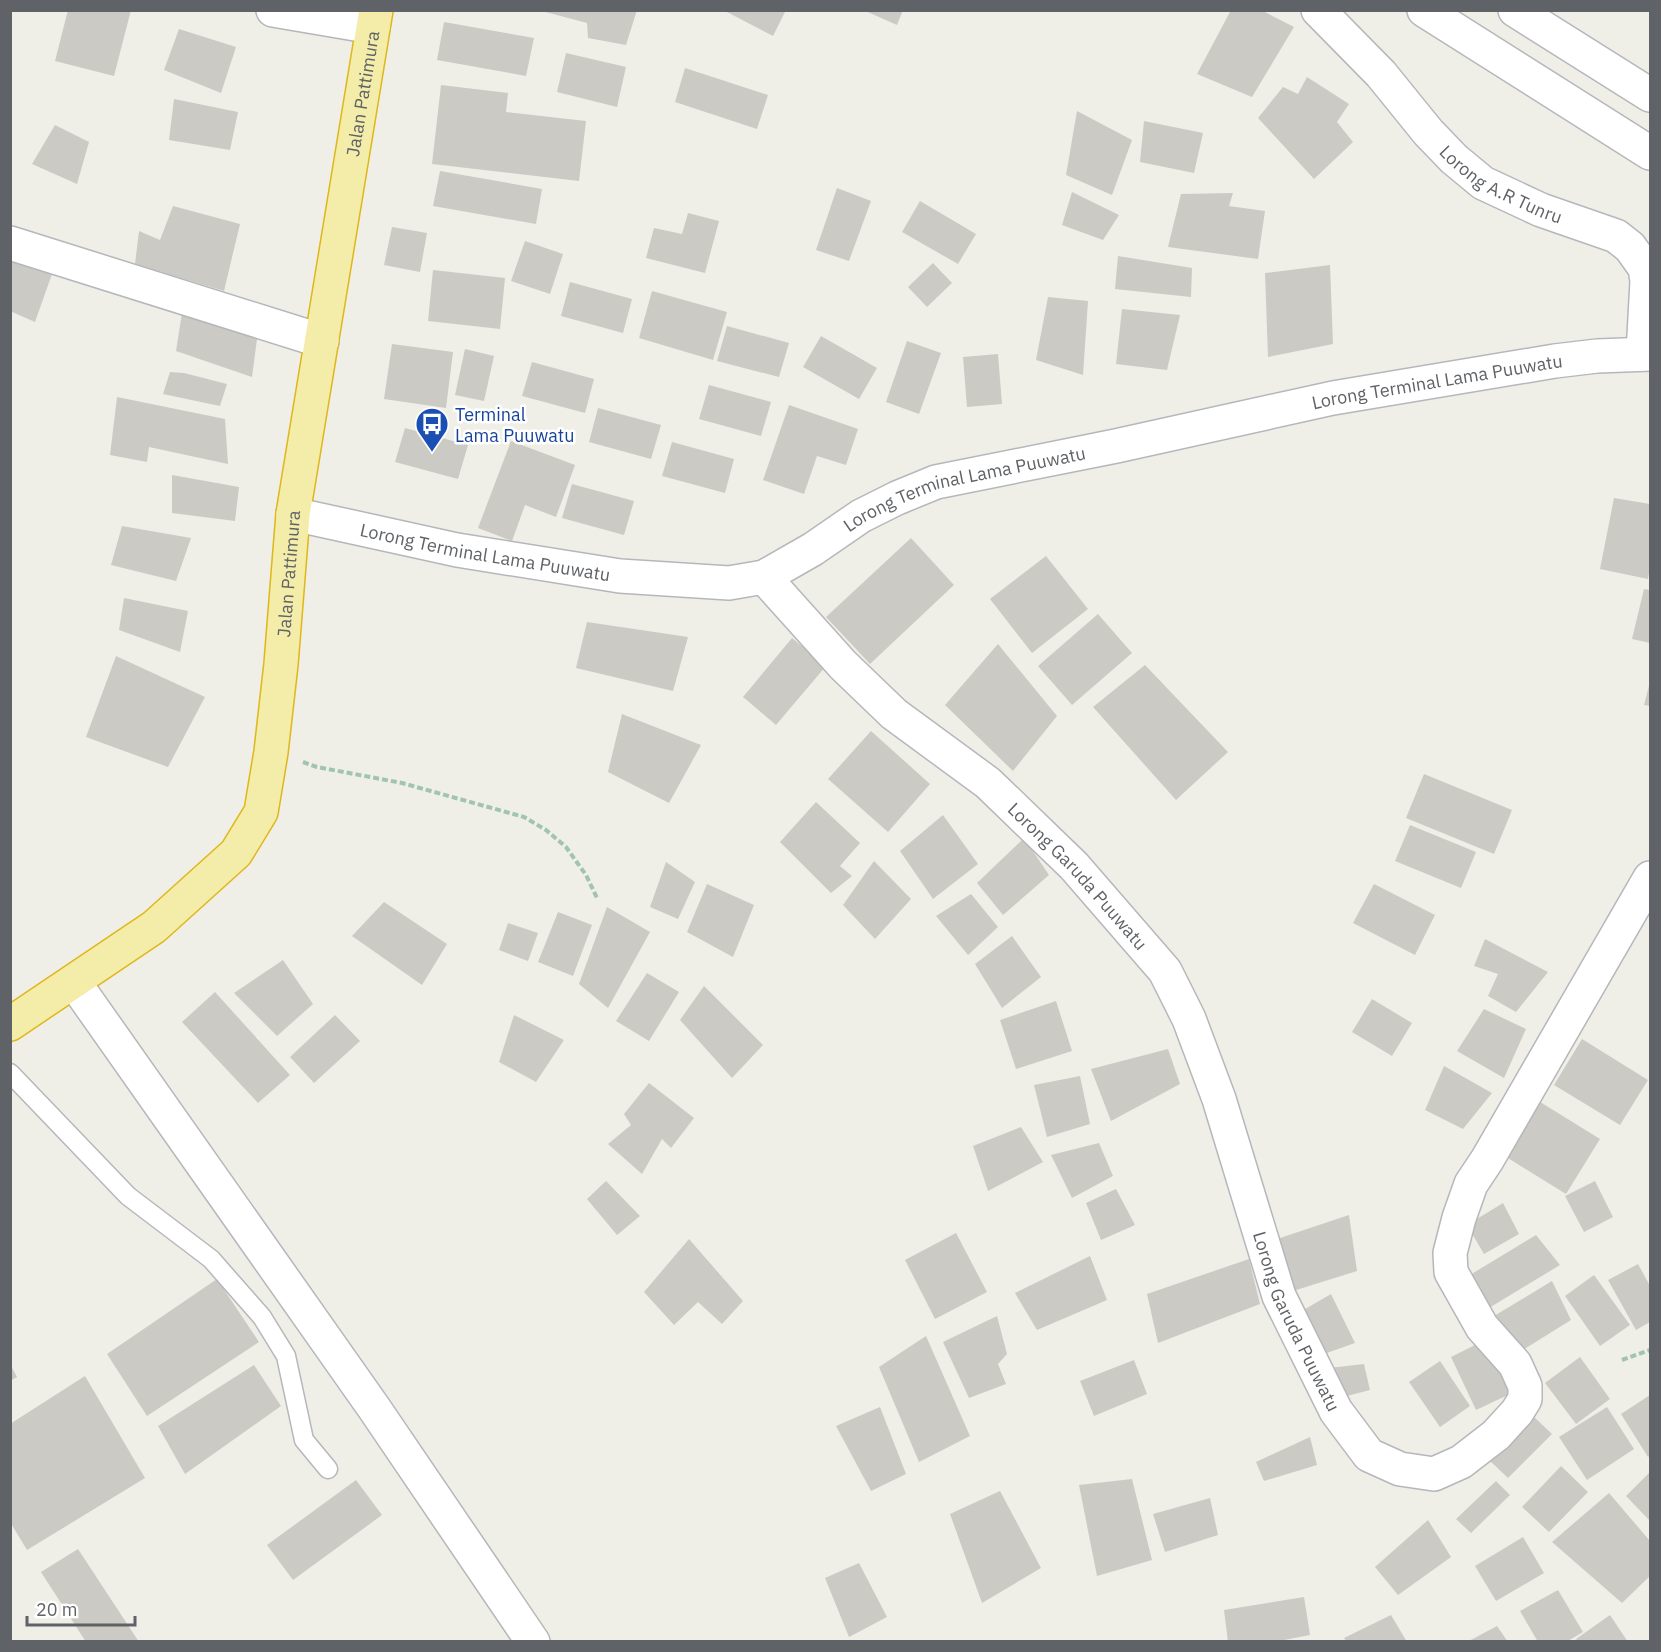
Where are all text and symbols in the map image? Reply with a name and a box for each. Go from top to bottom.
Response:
street label: Jalan Pattimura [341,29,384,158]
street label: Lorong A.R Tunru [1435,140,1565,228]
street label: Lorong Terminal Lama Puuwatu [1309,349,1564,414]
place label: Terminal Lama Puuwatu [455,403,574,447]
bus stop icon: Terminal Lama Puuwatu [414,406,450,453]
street label: Lorong Terminal Lama Puuwatu [839,441,1087,536]
street label: Jalan Pattimura [272,509,305,638]
street label: Lorong Terminal Lama Puuwatu [358,518,612,586]
street label: Lorong Garuda Puuwatu [1003,797,1153,954]
street label: Lorong Garuda Puuwatu [1248,1228,1346,1415]
scale bar [27,1589,135,1627]
text: 20 m [36,1598,78,1621]

